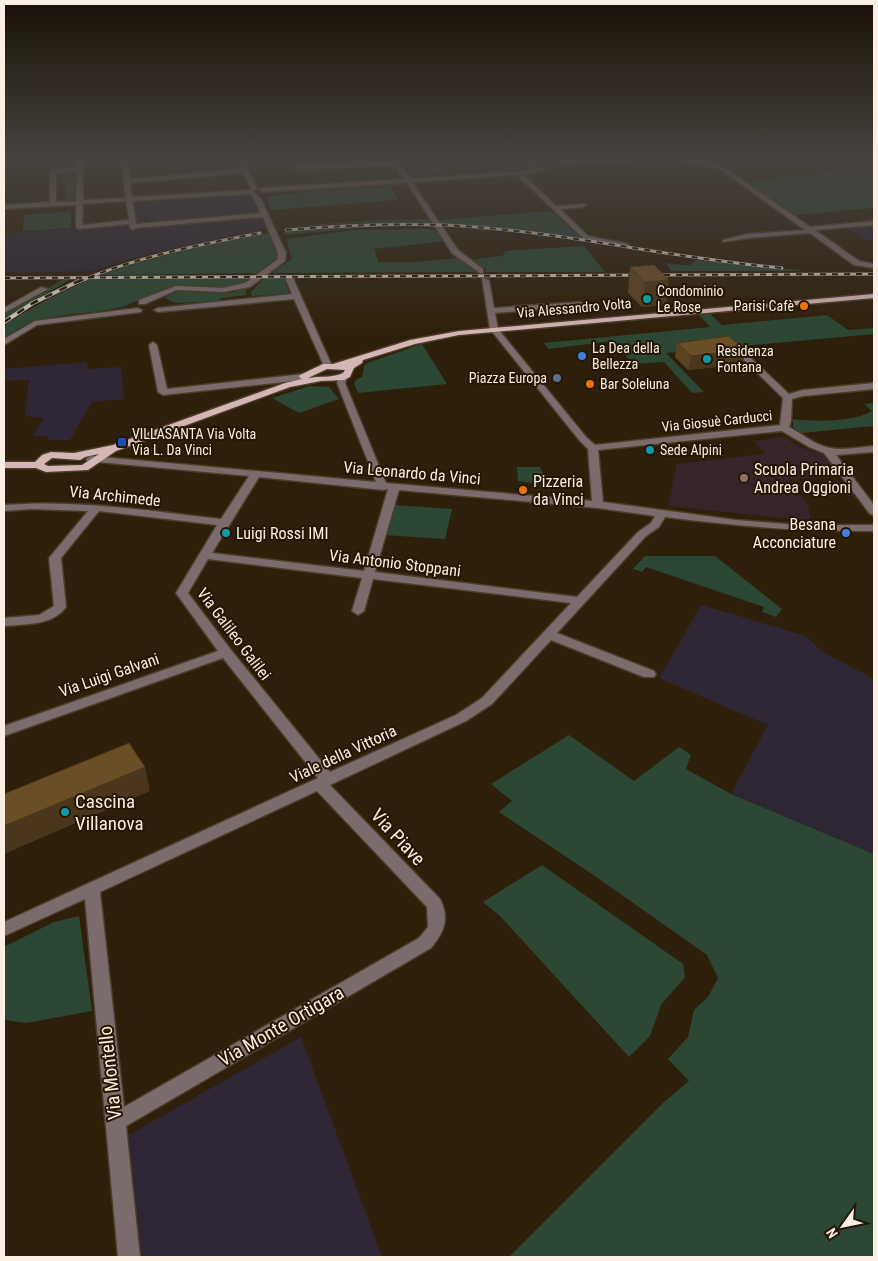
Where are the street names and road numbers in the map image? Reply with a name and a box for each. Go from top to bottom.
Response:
street label: Via Alessandro Volta [516,295,632,321]
street label: Via Giosuè Carducci [661,407,773,435]
street label: Via Leonardo da Vinci [343,458,481,488]
street label: Via Archimede [68,482,162,510]
street label: Via Antonio Stoppani [328,545,462,581]
street label: Via Galileo Galilei [193,584,275,684]
street label: Via Luigi Galvani [57,649,161,701]
street label: Viale della Vittoria [287,721,399,787]
street label: Via Piave [366,804,430,870]
street label: Via Monte Ortigara [214,981,348,1071]
street label: Via Montello [94,1025,126,1121]

